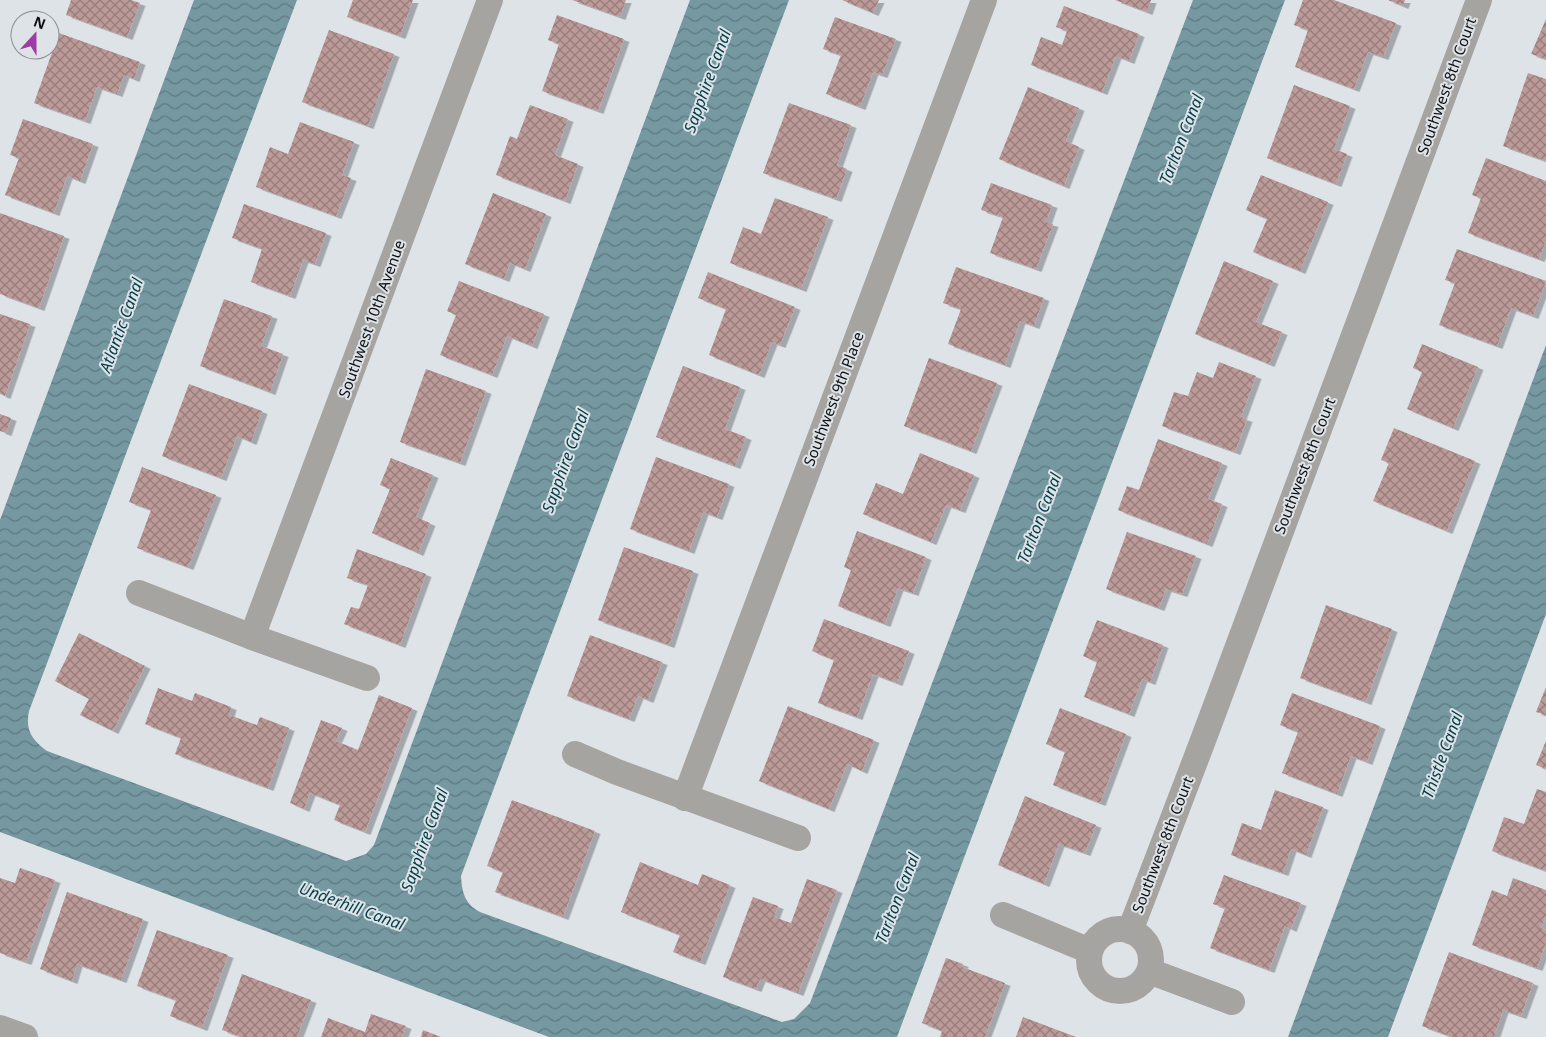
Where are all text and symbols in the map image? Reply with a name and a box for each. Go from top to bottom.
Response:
north arrow [10,10,60,60]
text: N [31,11,49,33]
street label: Southwest 8th Court [1412,14,1480,157]
water label: Sapphire Canal [678,26,736,136]
water label: Tarlton Canal [1154,90,1209,187]
street label: Southwest 10th Avenue [333,237,409,400]
water label: Atlantic Canal [93,274,148,376]
street label: Southwest 9th Place [798,329,868,469]
street label: Southwest 8th Court [1269,394,1340,537]
water label: Sapphire Canal [536,406,594,516]
water label: Tarlton Canal [1012,469,1067,566]
water label: Thistle Canal [1416,708,1468,801]
street label: Southwest 8th Court [1127,773,1198,916]
water label: Sapphire Canal [395,785,453,895]
water label: Tarlton Canal [870,849,925,946]
water label: Underhill Canal [296,877,408,936]

